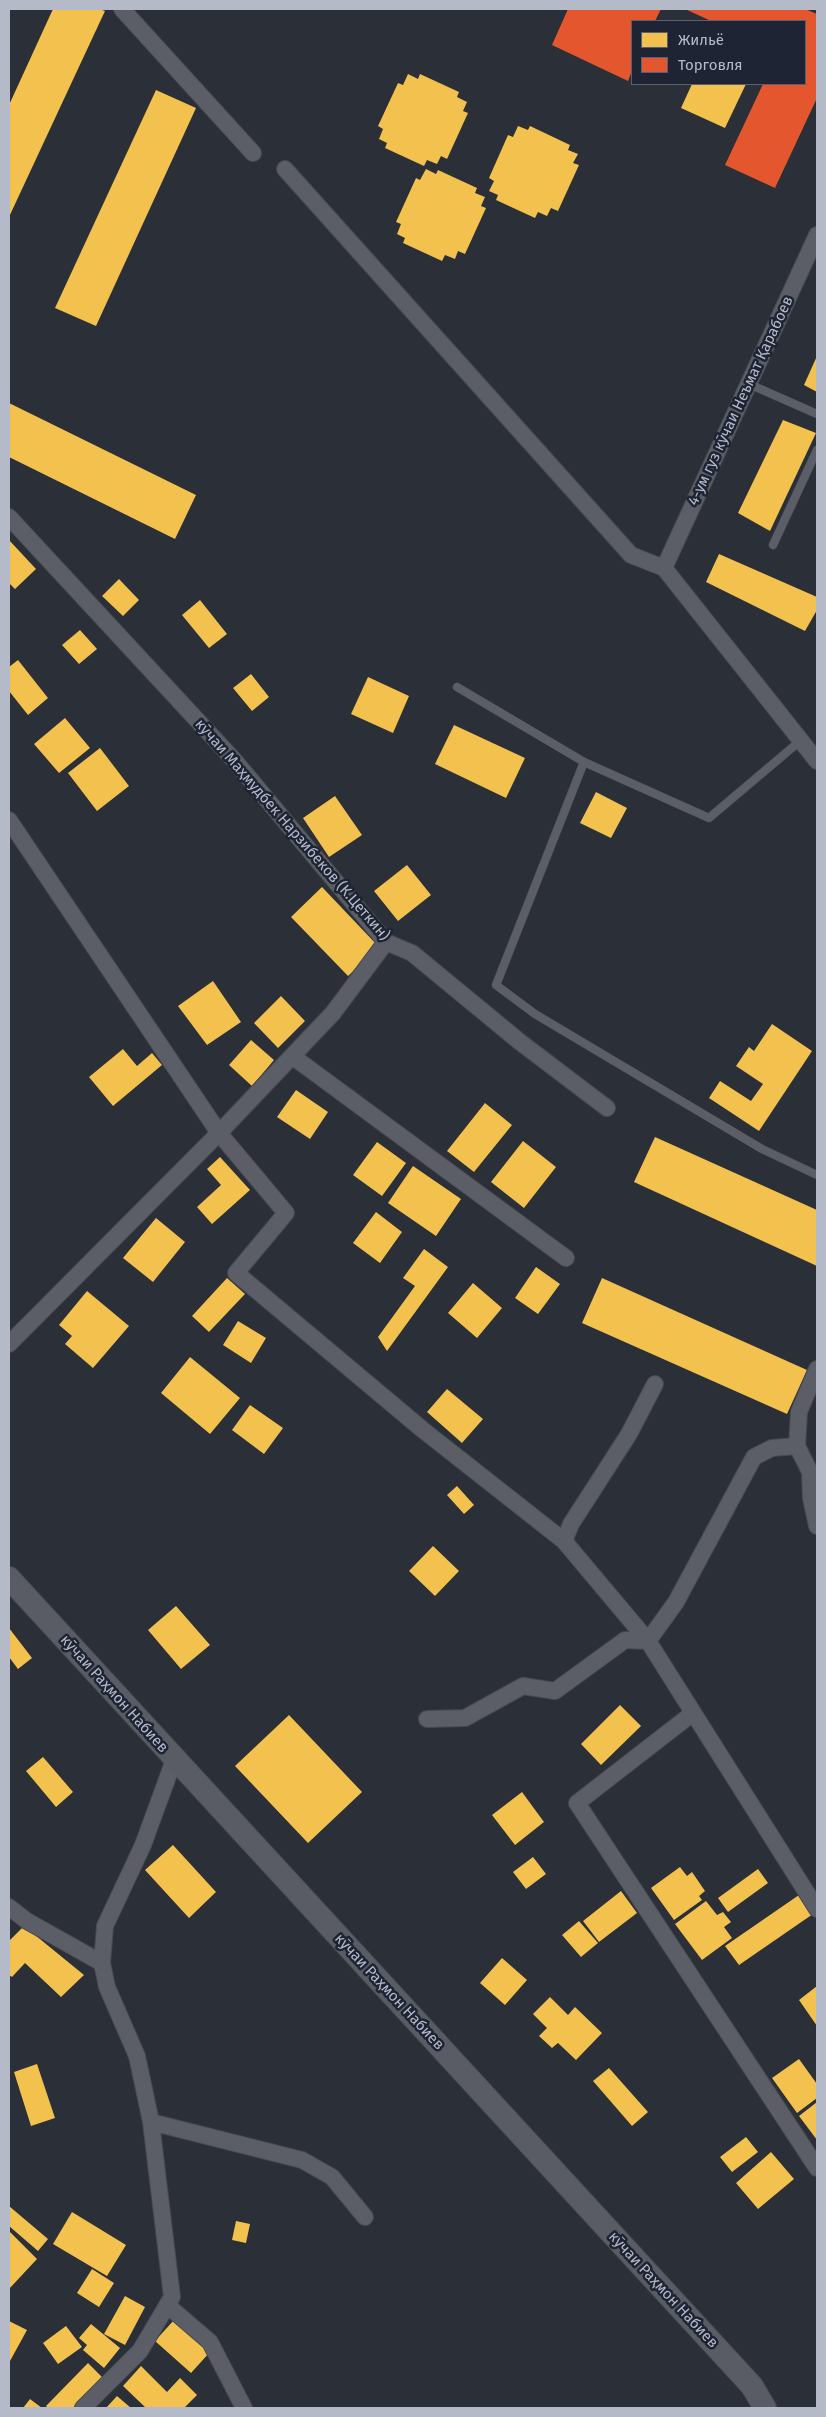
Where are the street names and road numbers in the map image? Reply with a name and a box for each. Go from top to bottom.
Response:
street label: 4-ум гуз кӯчаи Неъмат Қарабоев [685,294,797,508]
street label: кӯчаи Маҳмудбек Нарзибеков (К.Цеткин) [191,716,393,944]
street label: кӯчаи Раҳмон Набиев [56,1631,172,1757]
street label: кӯчаи Раҳмон Набиев [330,1930,448,2054]
street label: кӯчаи Раҳмон Набиев [604,2228,722,2352]

